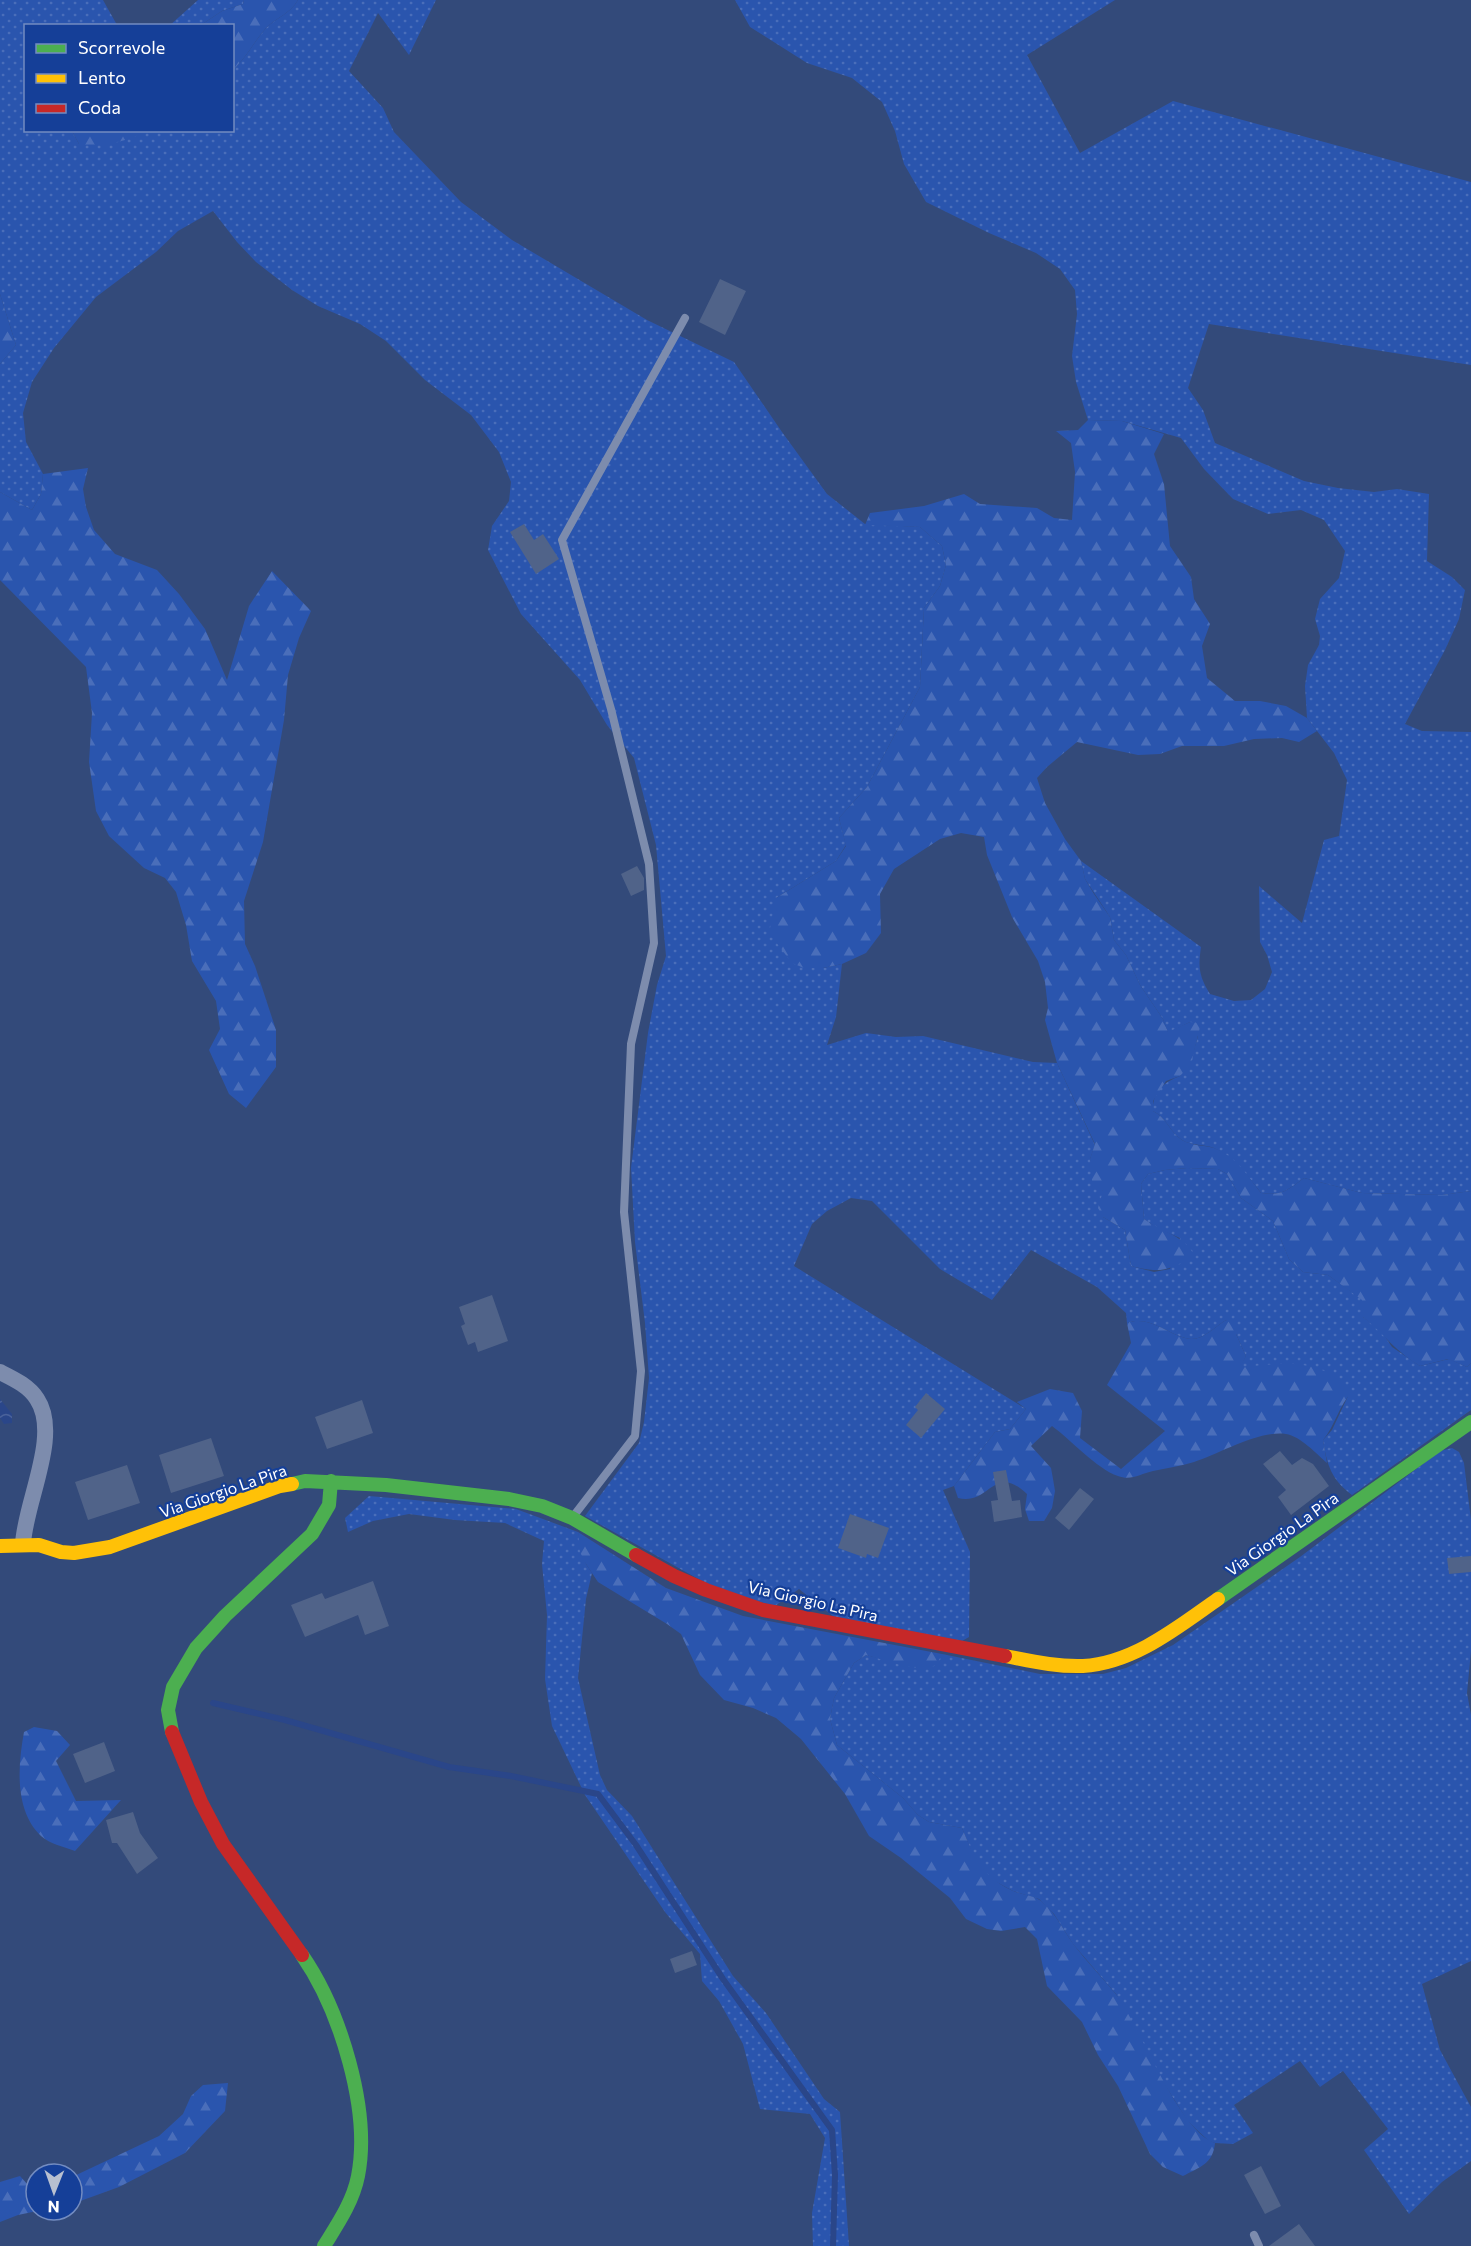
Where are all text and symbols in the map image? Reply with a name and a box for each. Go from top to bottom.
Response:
legend [24,24,234,132]
text: Scorrevole [78,36,165,58]
text: Lento [78,66,126,88]
text: Coda [78,96,121,118]
street label: Via Giorgio La Pira [157,1460,289,1521]
street label: Via Giorgio La Pira [1222,1488,1342,1580]
street label: Via Giorgio La Pira [746,1576,880,1625]
north arrow [24,2162,84,2222]
text: N [48,2198,60,2217]

